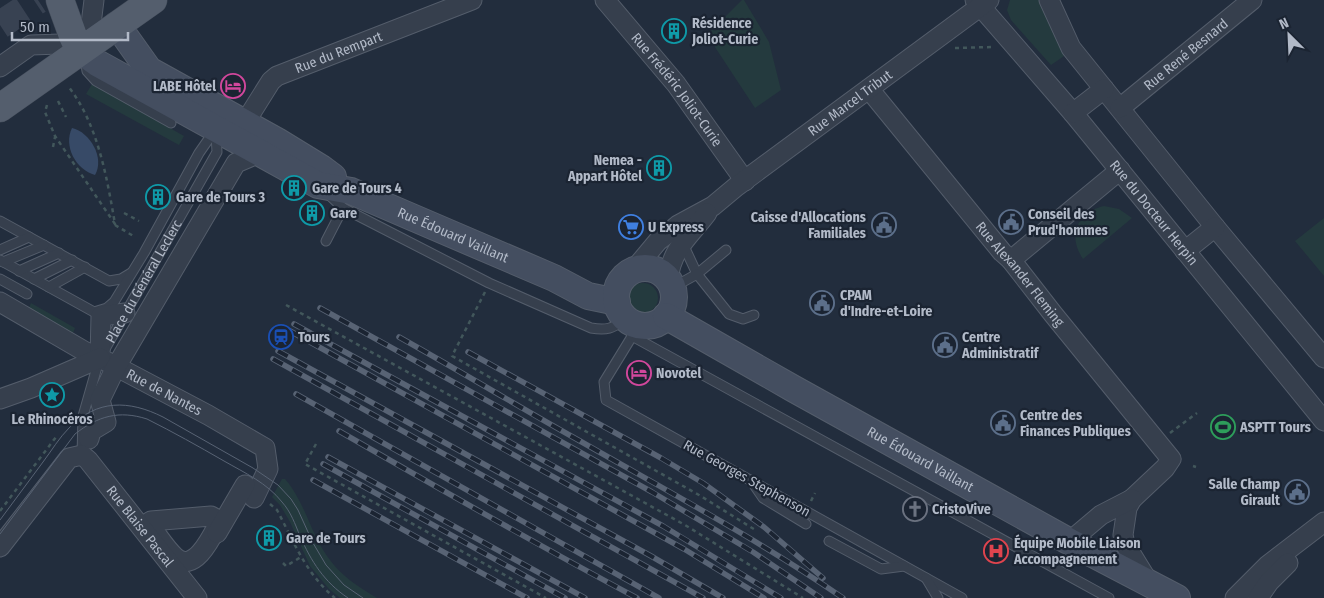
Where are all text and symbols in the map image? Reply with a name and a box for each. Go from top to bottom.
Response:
scale bar [12,10,129,42]
north arrow [1264,10,1314,60]
text: N [1277,14,1291,33]
place label: Résidence Joliot-Curie [691,15,758,48]
street label: Rue René Besnard [1140,15,1232,94]
text: 50 m [20,18,50,36]
building icon: Résidence Joliot-Curie [661,18,687,44]
street label: Rue du Rempart [293,28,385,77]
street label: Rue Frédéric Joliot-Curie [628,30,726,150]
street label: Rue Marcel Tribut [805,66,896,140]
hotel icon: LABE Hôtel [220,73,246,99]
place label: LABE Hôtel [153,78,216,95]
place label: Nemea - Appart Hôtel [567,152,642,185]
building icon: Nemea - Appart Hôtel [646,155,672,181]
street label: Rue du Docteur Herpin [1106,157,1201,269]
building icon: Gare de Tours 4 [281,175,307,201]
place label: Gare de Tours 4 [312,180,402,197]
building icon: Gare de Tours 3 [145,184,171,210]
place label: Gare de Tours 3 [176,189,265,206]
building icon: Gare [299,200,325,226]
street label: Rue Édouard Vaillant [395,204,511,267]
place label: Gare [330,205,357,222]
place label: Conseil des Prud'hommes [1028,206,1108,239]
place label: Caisse d'Allocations Familiales [751,209,866,242]
public building icon: Conseil des Prud'hommes [998,209,1024,235]
public building icon: Caisse d'Allocations Familiales [871,212,897,238]
supermarket icon: U Express [618,214,644,240]
street label: Place du Général Leclerc [102,217,186,346]
street label: Rue Alexander Fleming [972,218,1068,330]
place label: U Express [648,219,704,236]
place label: CPAM d'Indre-et-Loire [840,287,932,320]
public building icon: CPAM d'Indre-et-Loire [809,290,835,316]
station icon: Tours [268,324,294,350]
place label: Tours [298,329,330,346]
place label: Centre Administratif [961,329,1040,362]
public building icon: Centre Administratif [932,332,958,358]
hotel icon: Novotel [626,360,652,386]
place label: Novotel [656,365,701,382]
street label: Rue de Nantes [123,366,205,419]
place icon: Le Rhinocéros [39,382,65,408]
place label: Centre des Finances Publiques [1020,407,1131,440]
public building icon: Centre des Finances Publiques [990,410,1016,436]
place label: Le Rhinocéros [11,411,93,428]
sports icon: ASPTT Tours [1210,414,1236,440]
place label: ASPTT Tours [1239,419,1311,436]
street label: Rue Édouard Vaillant [864,423,977,496]
street label: Rue Georges Stephenson [680,436,813,520]
place label: Salle Champ Girault [1209,476,1281,509]
public building icon: Salle Champ Girault [1284,479,1310,505]
street label: Rue Blaise Pascal [103,482,177,571]
church icon: CristoVive [902,496,928,522]
place label: CristoVive [932,501,991,518]
building icon: Gare de Tours [256,525,282,551]
place label: Gare de Tours [286,530,366,547]
place label: Équipe Mobile Liaison Accompagnement [1013,534,1141,568]
hospital icon: Équipe Mobile Liaison Accompagnement [983,538,1009,564]

